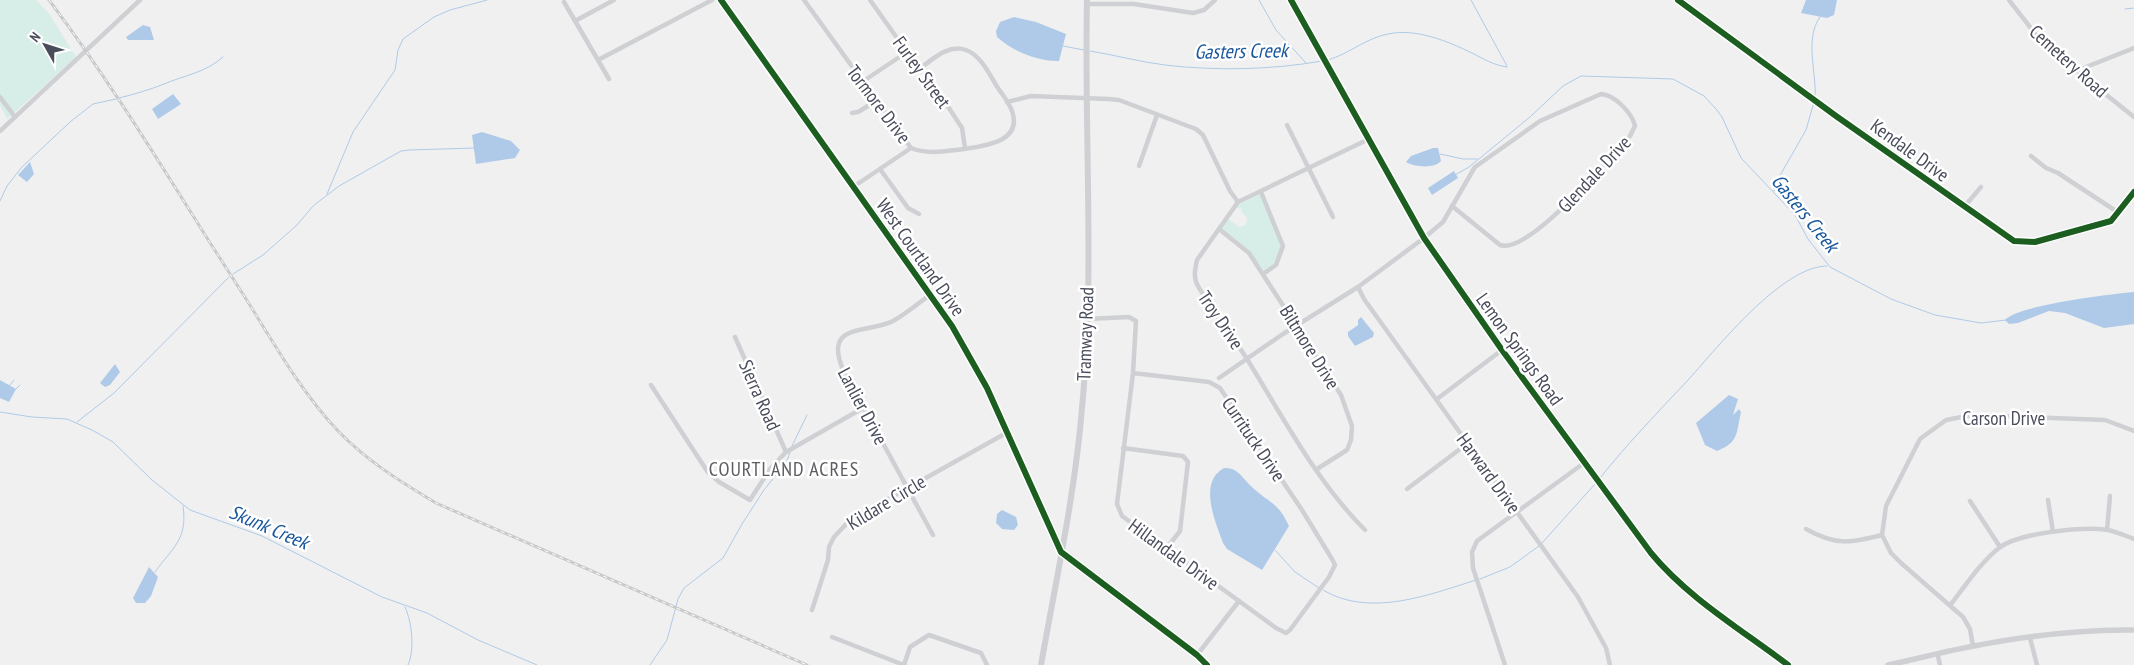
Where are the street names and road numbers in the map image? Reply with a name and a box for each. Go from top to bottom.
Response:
street label: Cemetery Road [2025,19,2113,103]
street label: Furley Street [888,31,957,113]
street label: Tormore Drive [842,60,916,148]
street label: Kendale Drive [1866,113,1954,187]
street label: Glendale Drive [1552,130,1636,218]
street label: West Courtland Drive [872,193,971,321]
street label: Troy Drive [1193,286,1249,354]
street label: Tramway Road [1071,287,1099,381]
street label: Lemon Springs Road [1471,288,1569,410]
street label: Biltmore Drive [1275,300,1345,394]
street label: Sierra Road [734,356,786,434]
street label: Lanlier Drive [833,363,893,449]
street label: Currituck Drive [1217,392,1291,486]
street label: Carson Drive [1963,406,2046,430]
street label: Harward Drive [1452,428,1526,518]
street label: Kildare Circle [842,469,930,535]
street label: Hillandale Drive [1124,513,1224,595]

